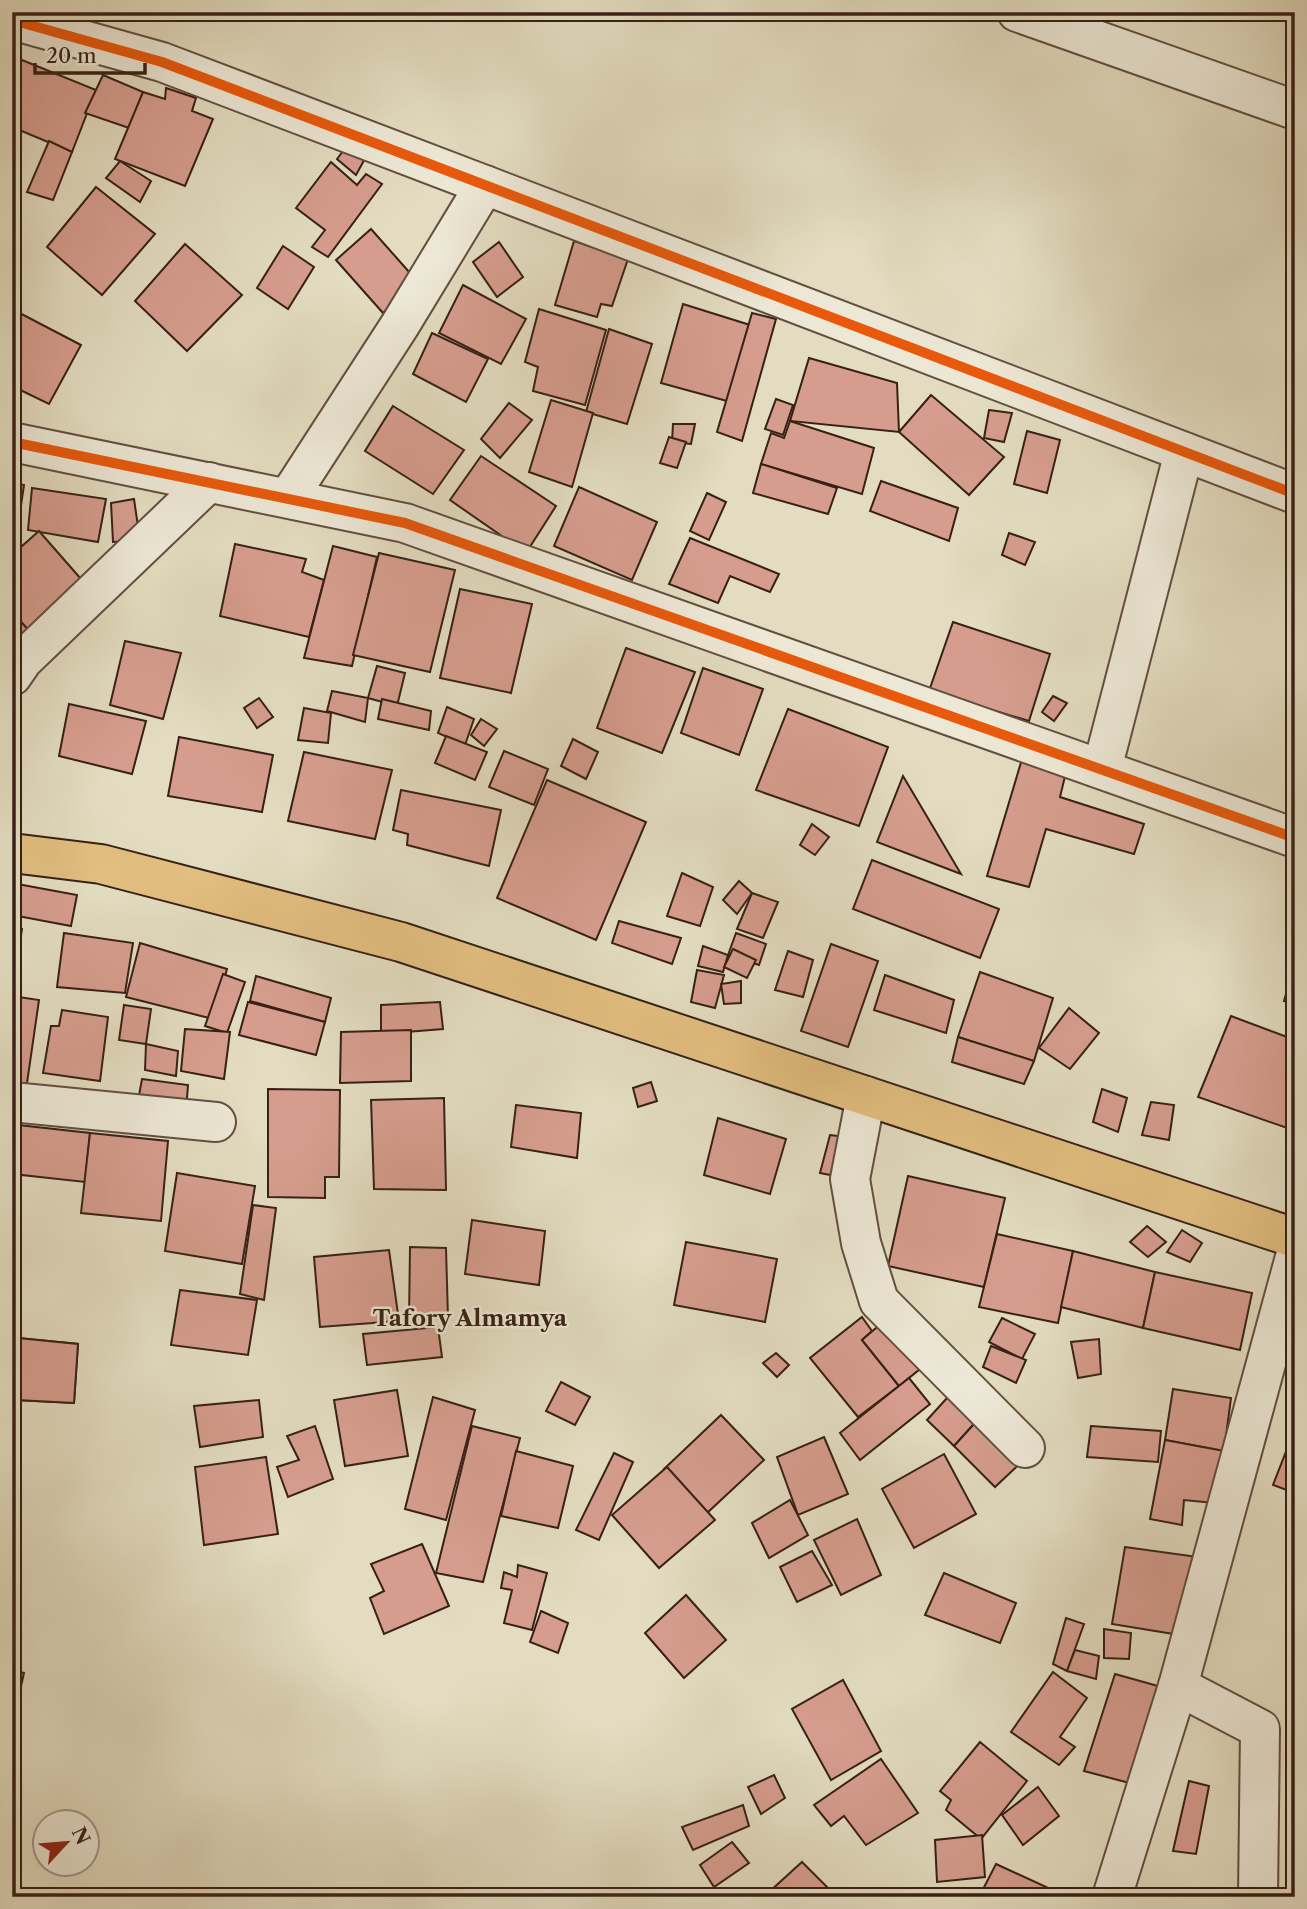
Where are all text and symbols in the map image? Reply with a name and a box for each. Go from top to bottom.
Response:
scale bar [35,32,145,76]
text: 20 m [46,43,97,68]
district label: Tafory Almamya [373,1304,568,1332]
north arrow [32,1808,102,1878]
text: N [67,1823,95,1848]

